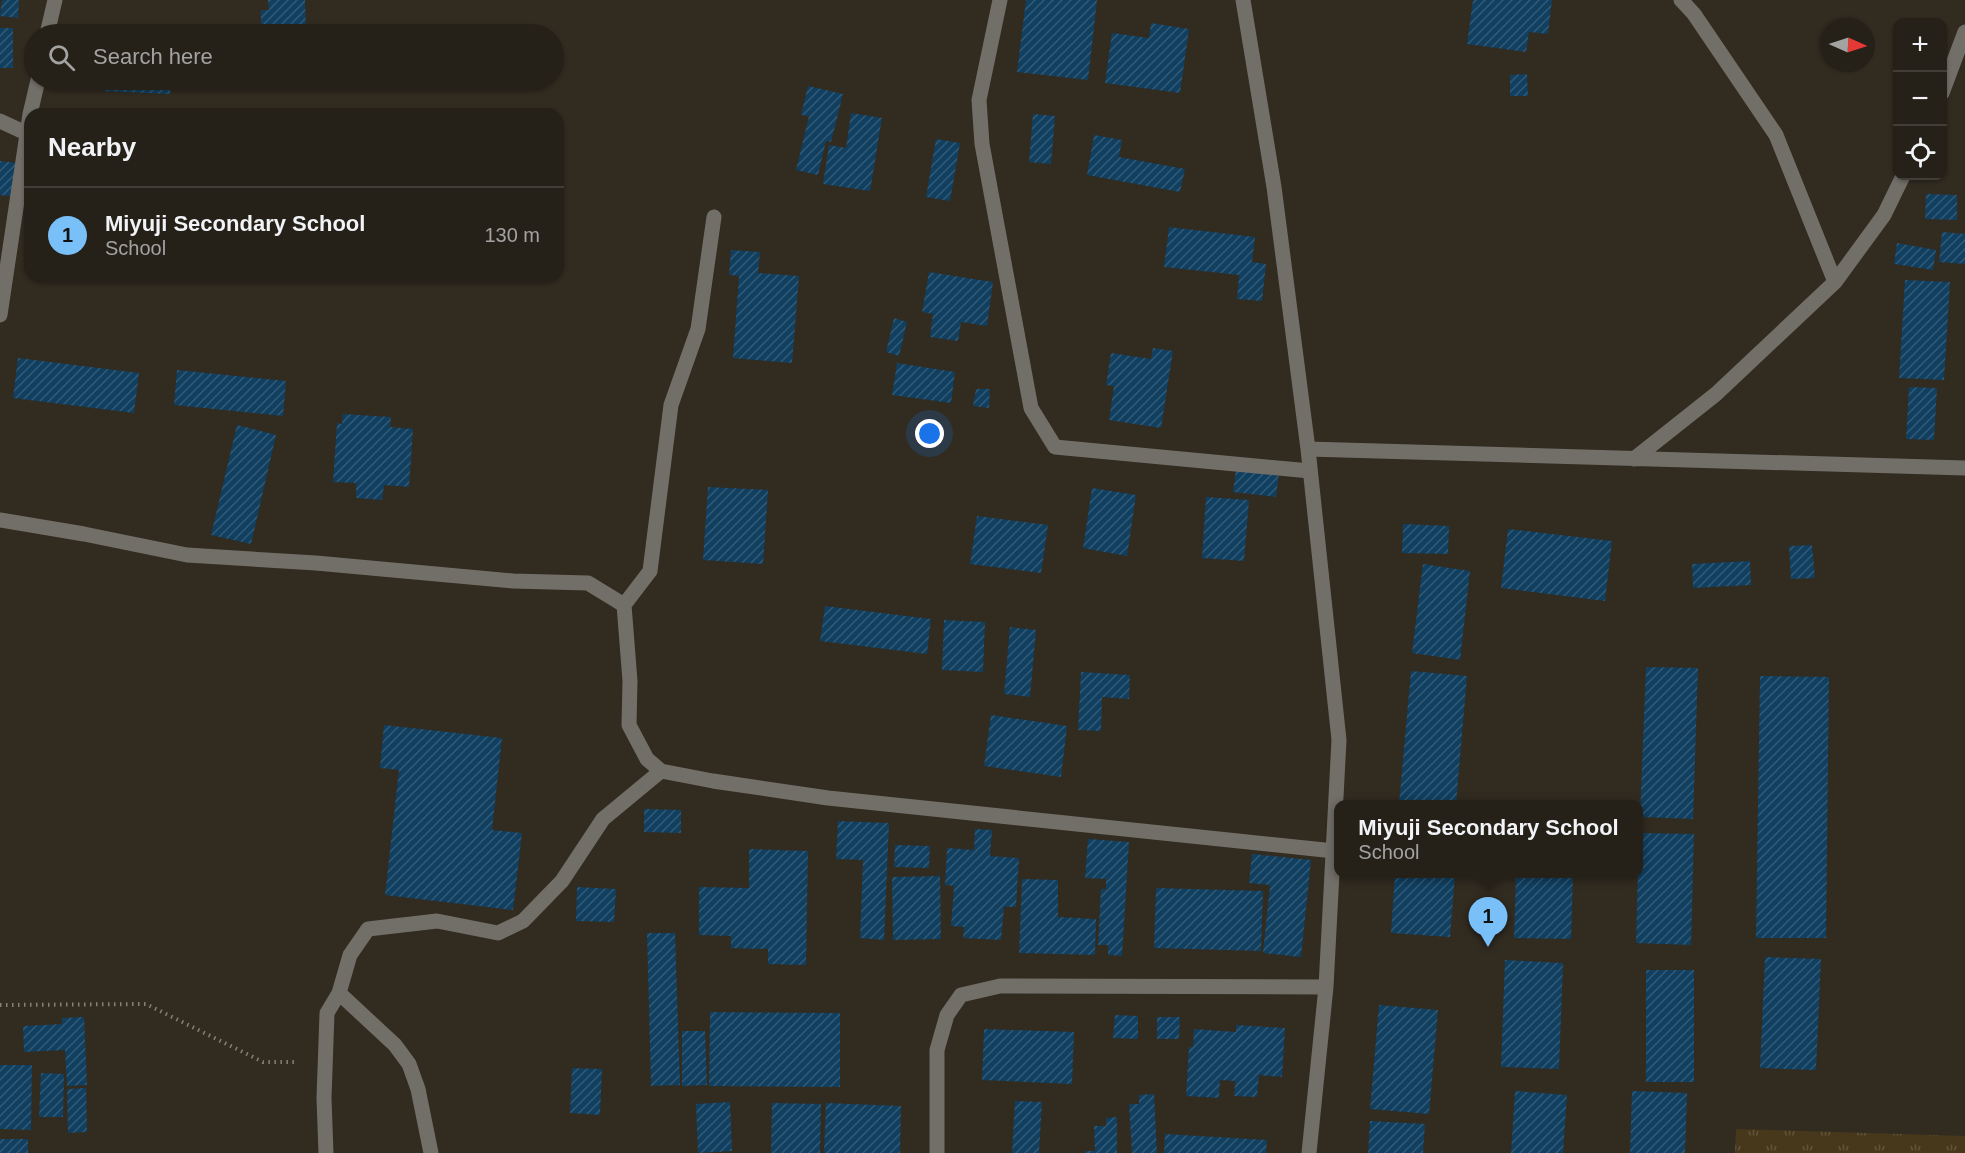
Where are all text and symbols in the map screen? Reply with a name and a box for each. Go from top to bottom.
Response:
north arrow [1821,18,1875,72]
map controls [1893,18,1947,180]
button: + [1893,18,1947,72]
search box [24,24,564,90]
icon: search [45,41,78,74]
text: Search here [93,44,213,69]
button: − [1893,72,1947,126]
button: locate [1893,126,1947,180]
text: Nearby [48,132,136,162]
text: Miyuji Secondary School [105,211,365,236]
text: 1 [62,224,73,246]
text: 130 m [484,224,540,246]
text: School [105,237,166,259]
your location [915,419,944,448]
popup [1334,800,1643,878]
text: Miyuji Secondary School [1358,815,1619,840]
text: School [1358,841,1419,863]
pin: 1 [1468,898,1508,947]

